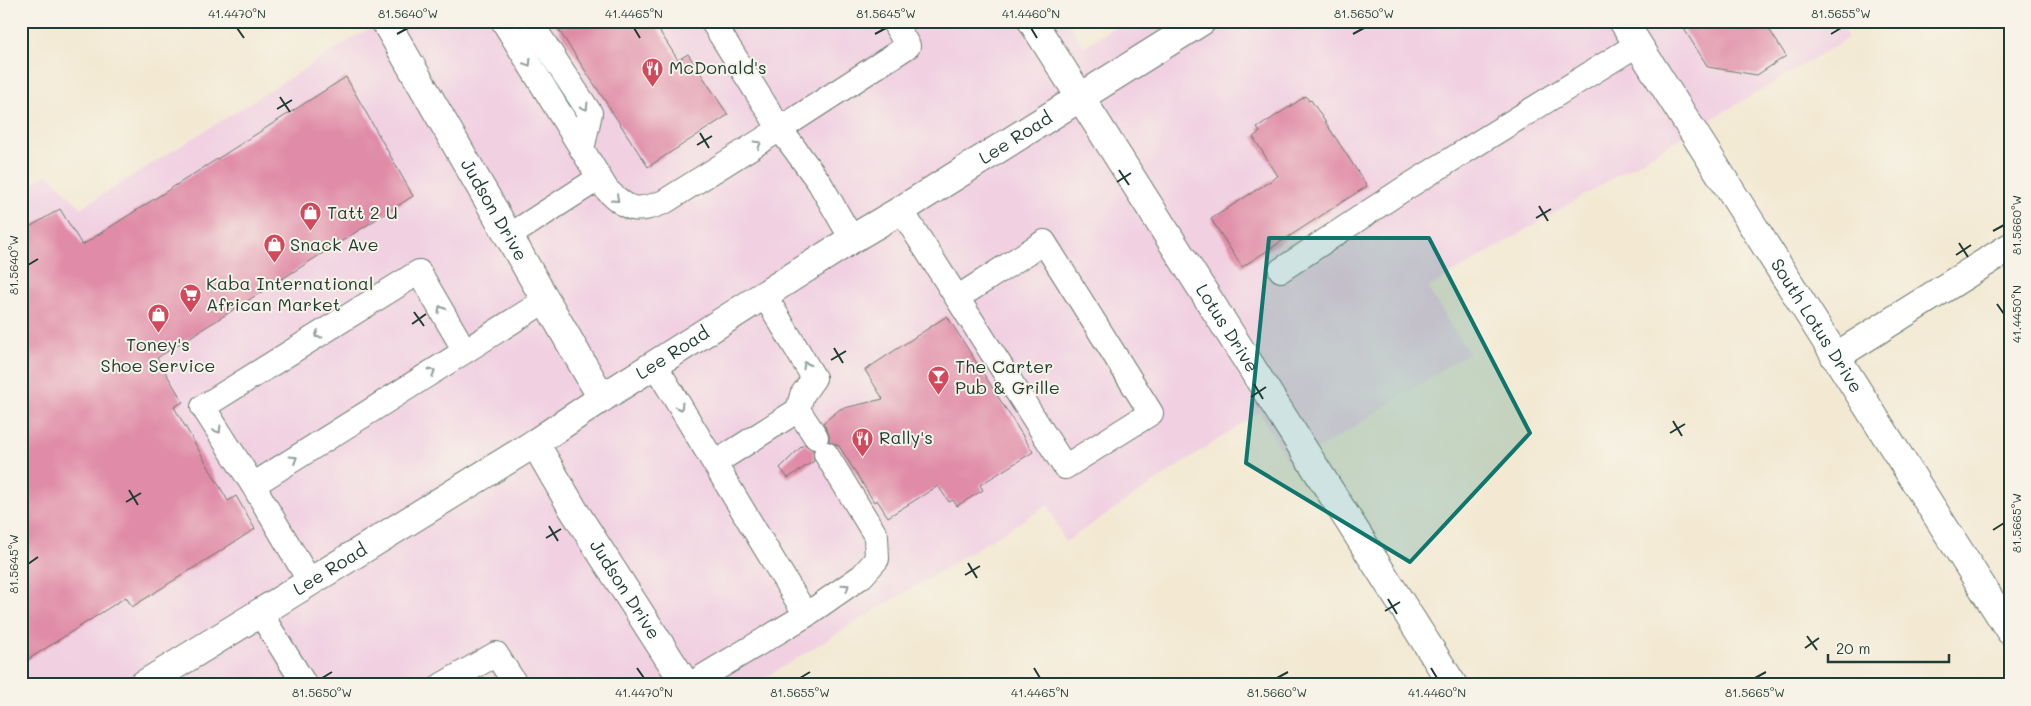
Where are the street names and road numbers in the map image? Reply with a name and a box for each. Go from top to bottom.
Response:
street label: Lee Road [974,105,1056,169]
street label: Judson Drive [456,154,533,265]
street label: South Lotus Drive [1766,254,1869,397]
street label: Lotus Drive [1191,279,1265,377]
street label: Lee Road [631,320,713,385]
street label: Judson Drive [585,535,667,644]
street label: Lee Road [288,537,371,600]

